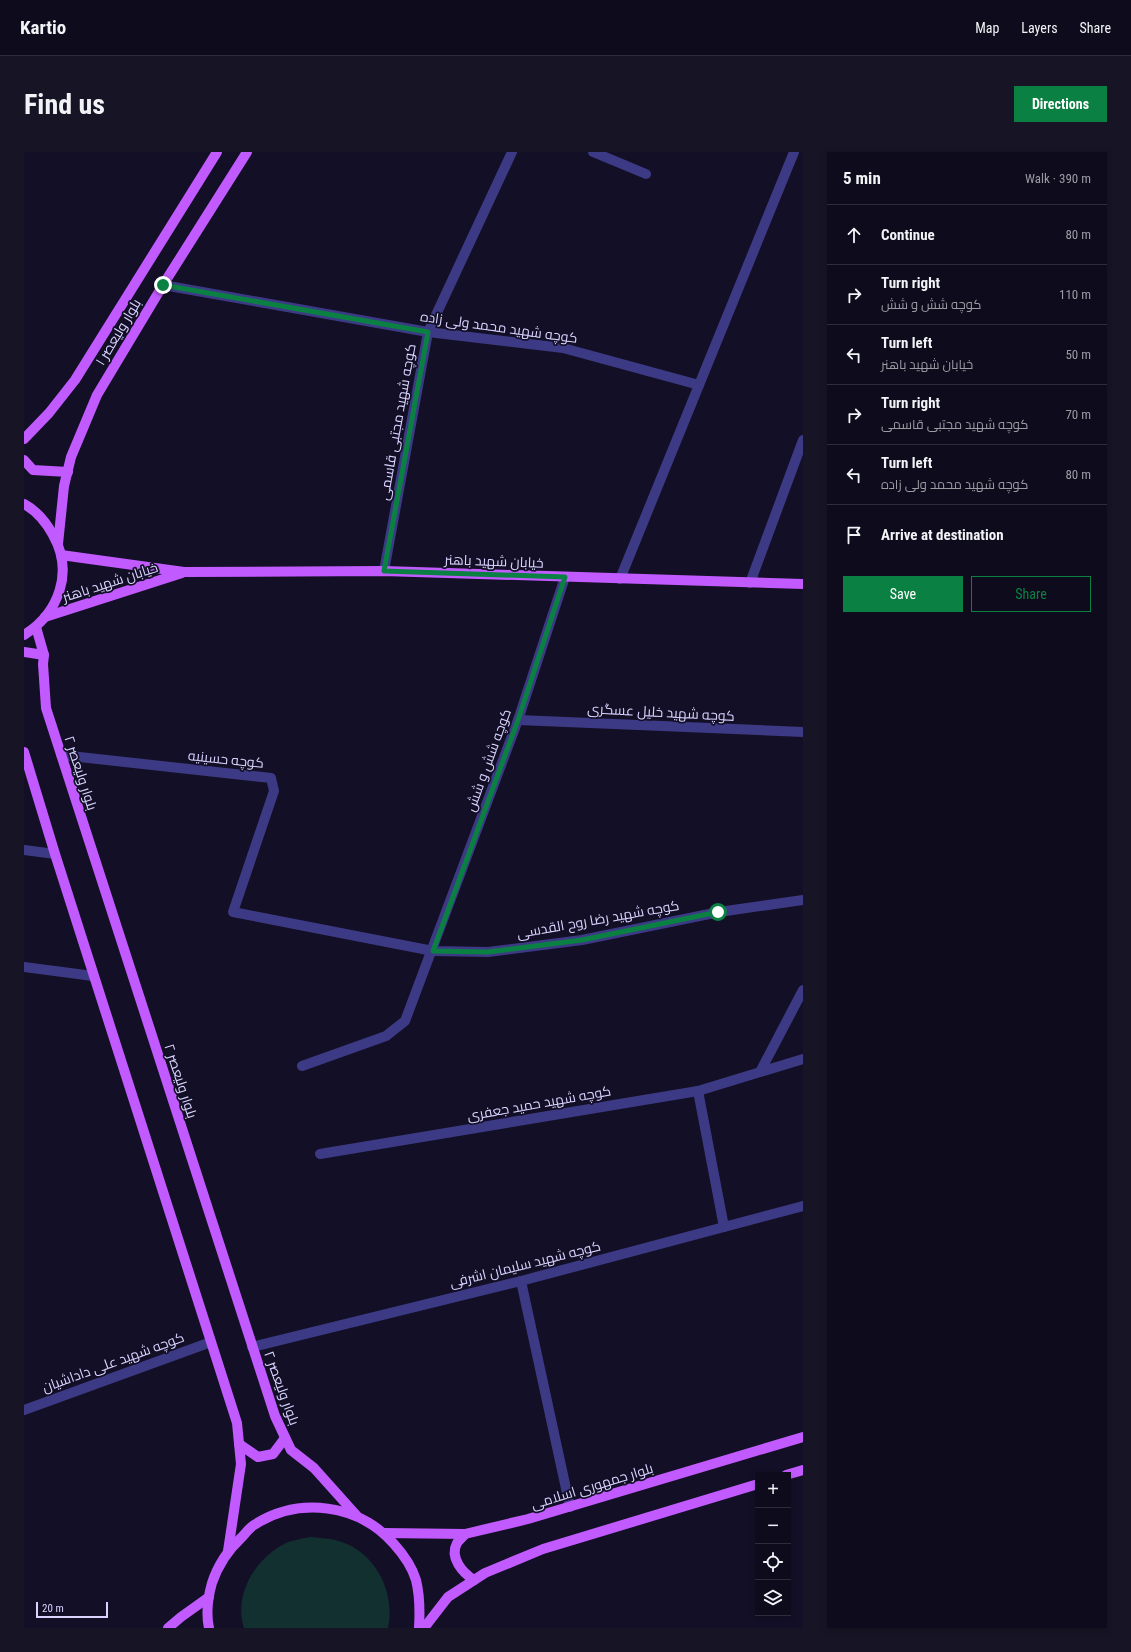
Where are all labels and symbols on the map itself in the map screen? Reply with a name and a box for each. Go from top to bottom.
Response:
route end [154,276,172,294]
street label: بلوار ولیعصر ۱ [92,296,144,368]
street label: کوچه شهید محمد ولی زاده [419,308,579,348]
street label: کوچه شهید مجتبی قاسمی [375,342,421,502]
street label: خیابان شهید باهنر [443,551,544,571]
street label: خیابان شهید باهنر [59,559,160,605]
street label: کوچه شهید خلیل عسگری [587,700,735,726]
street label: کوچه شش و شش [462,706,516,814]
street label: بلوار ولیعصر ۲ [61,734,101,812]
street label: کوچه حسینیه [187,747,265,773]
street label: کوچه شهید رضا روح القدسی [516,897,681,943]
route start [709,903,727,921]
street label: بلوار ولیعصر ۲ [161,1042,201,1120]
street label: کوچه شهید حمید جعفری [466,1082,613,1126]
street label: کوچه شهید سلیمان اشرفی [448,1237,603,1292]
street label: کوچه شهید علی داداشیان [40,1329,187,1397]
street label: بلوار ولیعصر ۲ [261,1349,303,1427]
street label: بلوار جمهوری اسلامی [529,1460,655,1512]
scale bar [36,1600,108,1619]

